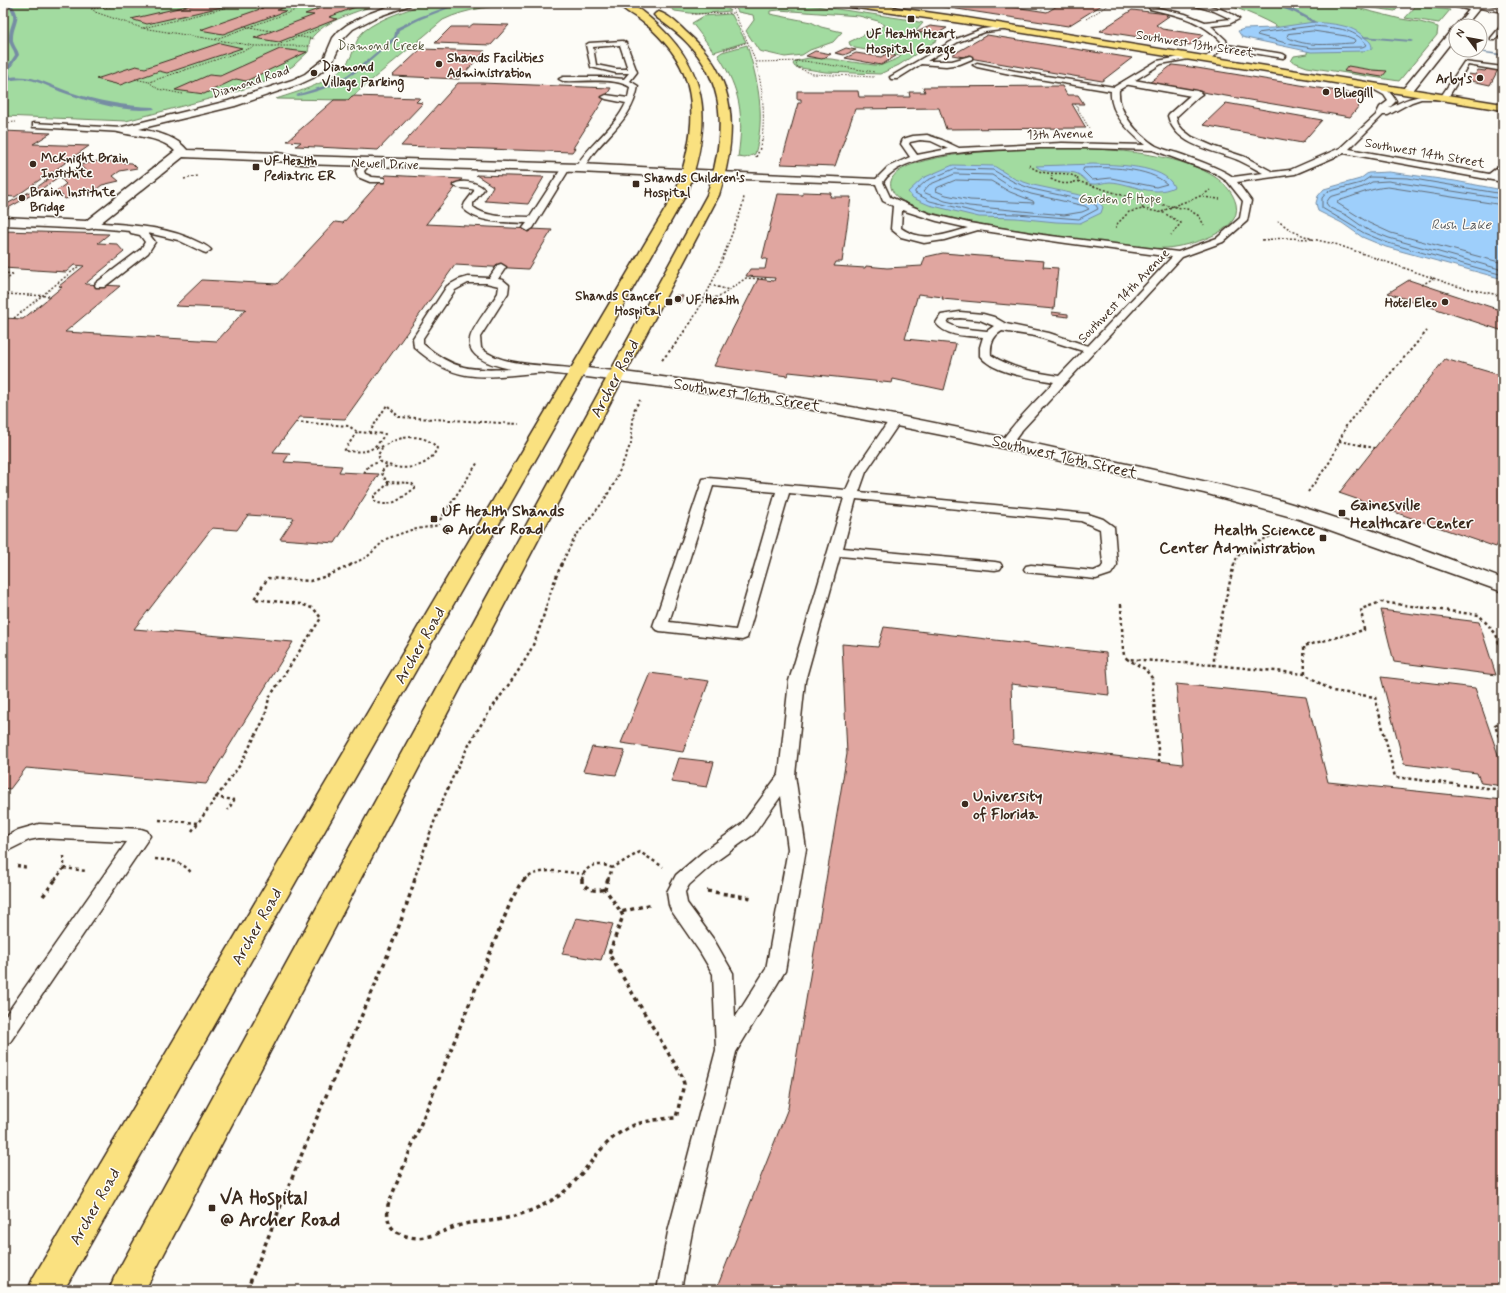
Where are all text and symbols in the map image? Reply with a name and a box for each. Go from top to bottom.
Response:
marker: UF Health Heart Hospital Garage [906,14,916,24]
north arrow [1448,18,1488,58]
place label: UF Health Heart Hospital Garage [866,26,956,61]
text: N [1452,26,1468,40]
street label: Southwest 13th Street [1135,27,1255,62]
park label: Diamond Creek [338,38,425,55]
place label: Shands Facilities Administration [447,50,544,82]
place label: Diamond Village Parking [322,59,404,93]
marker: Shands Facilities Administration [434,59,444,69]
street label: Diamond Road [209,62,292,103]
marker: Diamond Village Parking [309,68,319,78]
place label: Arby's [1436,71,1472,88]
marker: Arby's [1475,73,1485,83]
place label: Bluegill [1334,85,1374,104]
marker: Bluegill [1321,87,1331,97]
street label: 13th Avenue [1027,125,1093,144]
street label: Southwest 14th Street [1363,135,1486,172]
place label: McKnight Brain Institute [41,150,129,182]
place label: UF Health Pediatric ER [264,153,336,185]
street label: Newell Drive [351,155,419,174]
marker: McKnight Brain Institute [28,159,38,169]
marker: UF Health Pediatric ER [251,162,261,172]
place label: Shands Children's Hospital [644,170,745,202]
marker: Shands Children's Hospital [631,179,641,189]
place label: Brain Institute Bridge [30,184,116,217]
park label: Garden of Hope [1079,191,1161,208]
marker: Brain Institute Bridge [17,193,27,203]
water label: Rush Lake [1431,216,1492,234]
street label: Southwest 14th Avenue [1075,245,1174,347]
place label: Shands Cancer Hospital [575,288,662,320]
place label: UF Health [686,292,739,309]
marker: UF Health [673,294,683,304]
place label: Hotel Eleo [1385,295,1438,312]
marker: Shands Cancer Hospital [664,297,674,307]
marker: Hotel Eleo [1440,297,1450,307]
street label: Archer Road [586,336,645,421]
street label: Southwest 16th Street [672,373,822,418]
street label: Southwest 16th Street [990,431,1140,485]
place label: Gainesville Healthcare Center [1350,495,1474,534]
place label: UF Health Shands @ Archer Road [442,501,564,540]
marker: Gainesville Healthcare Center [1337,508,1347,518]
marker: UF Health Shands @ Archer Road [429,514,439,524]
place label: Health Science Center Administration [1159,520,1315,559]
marker: Health Science Center Administration [1318,533,1328,543]
street label: Archer Road [390,604,451,688]
place label: University of Florida [973,786,1043,825]
marker: University of Florida [960,799,970,809]
street label: Archer Road [227,885,288,969]
street label: Archer Road [65,1165,126,1249]
place label: VA Hospital @ Archer Road [220,1186,340,1233]
marker: VA Hospital @ Archer Road [207,1203,217,1213]

